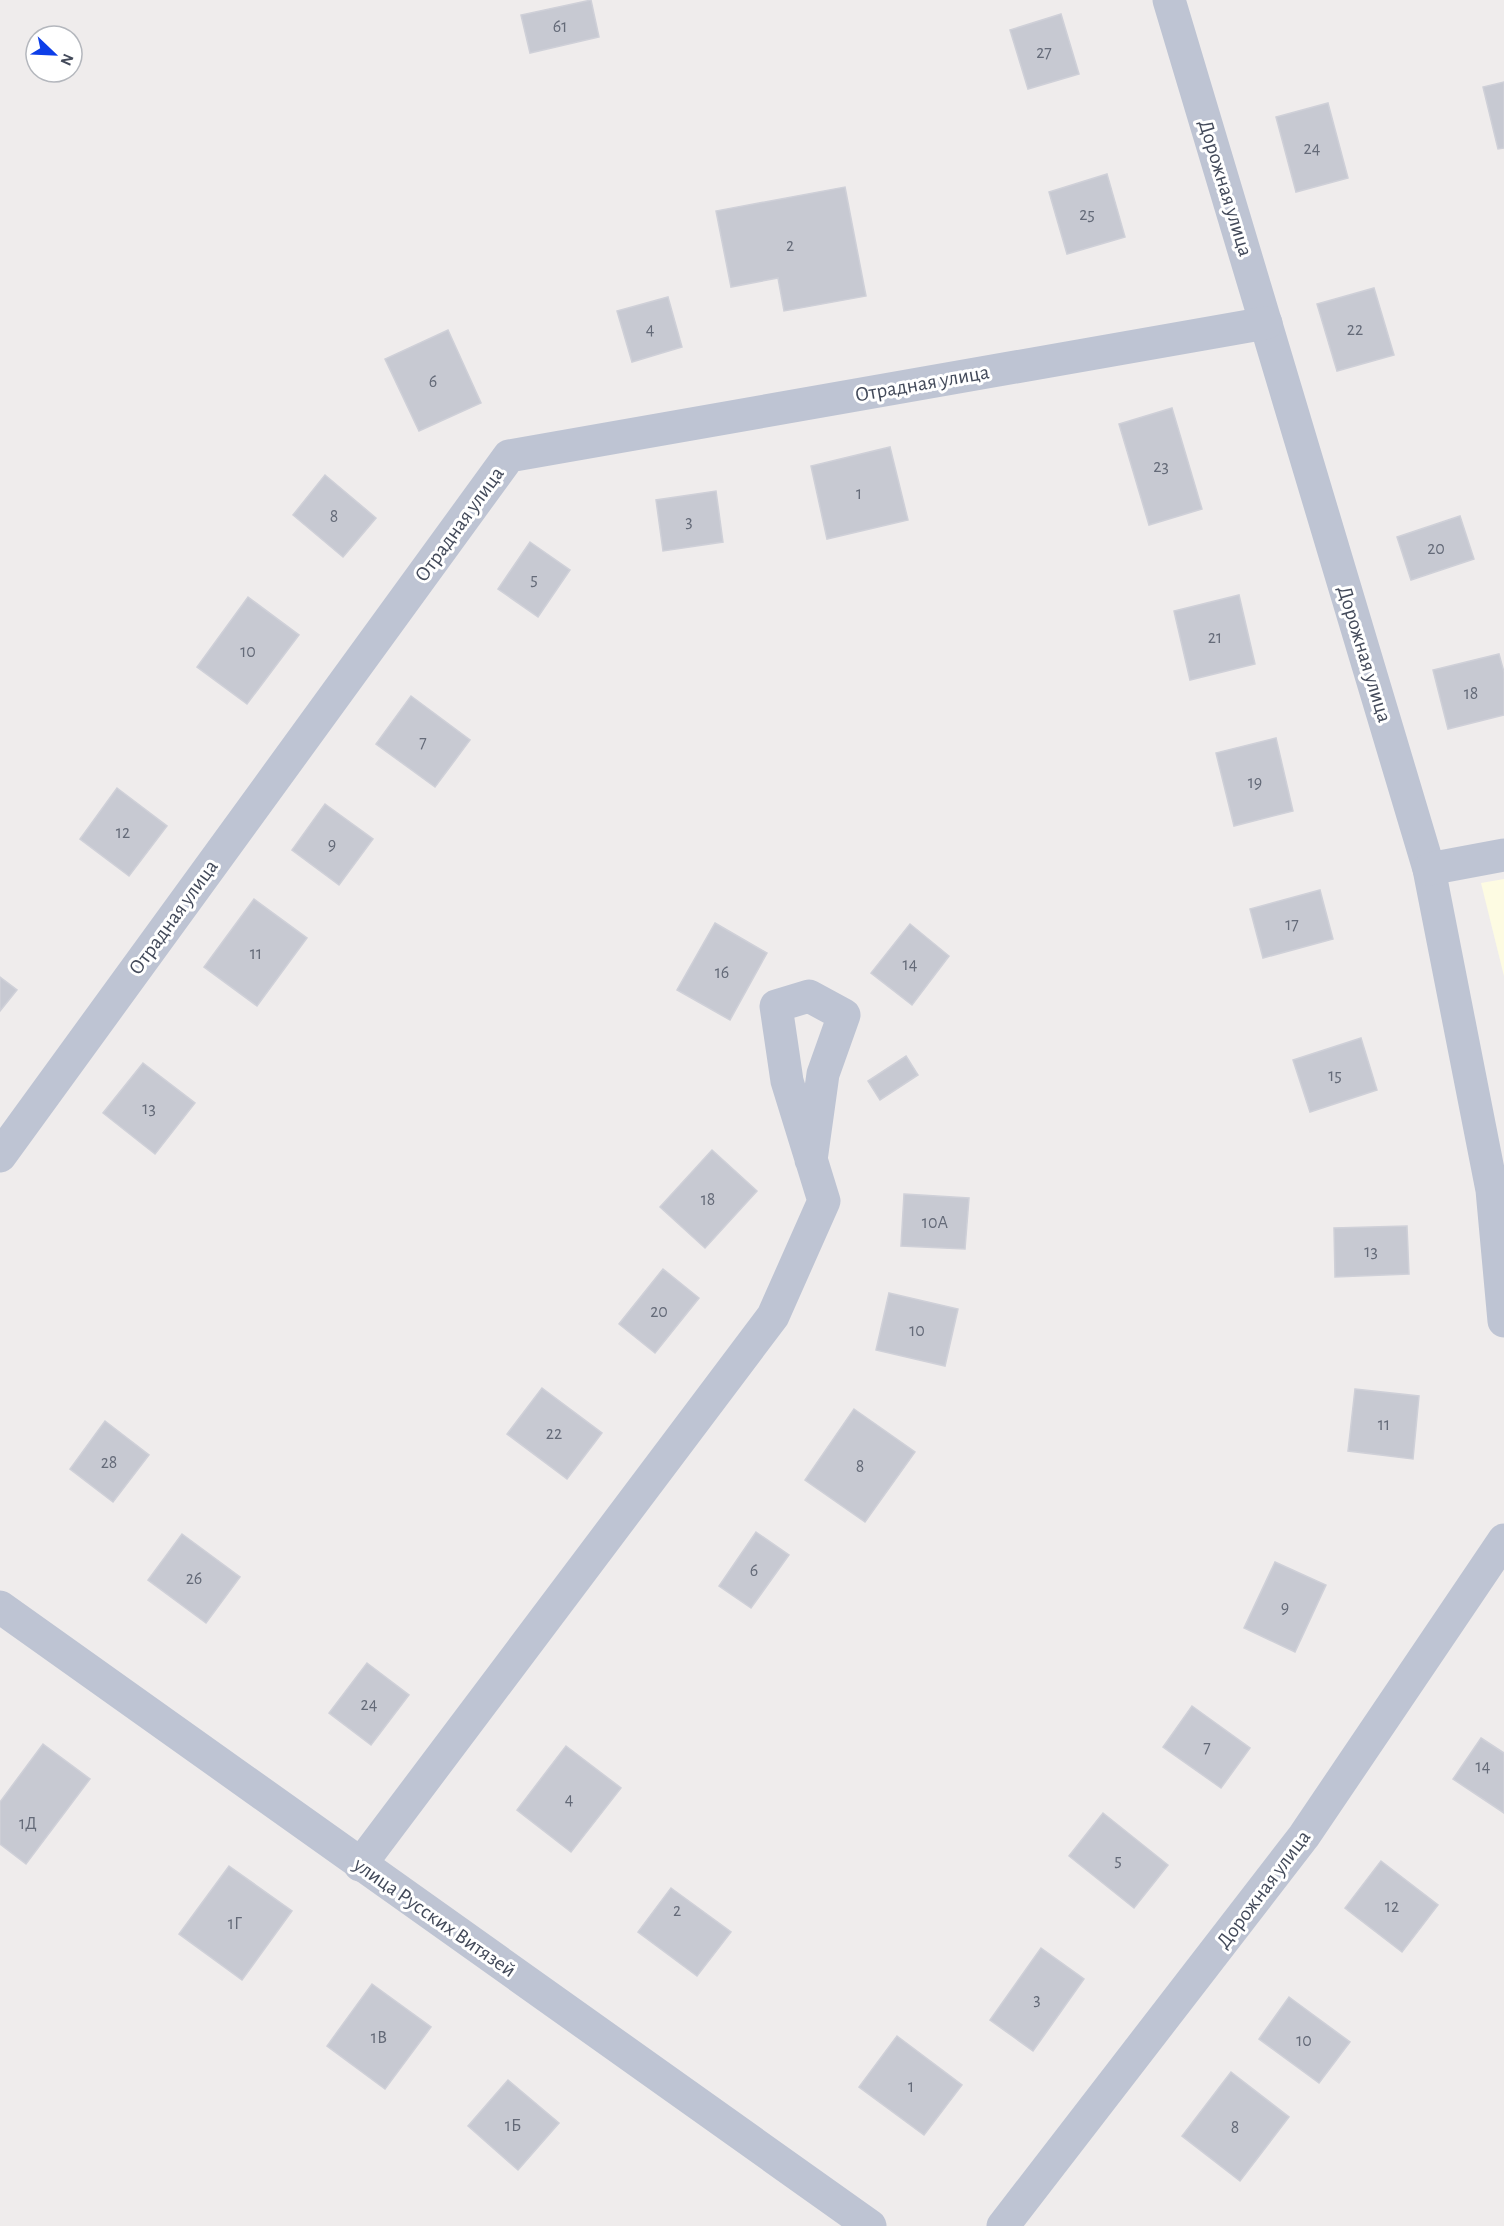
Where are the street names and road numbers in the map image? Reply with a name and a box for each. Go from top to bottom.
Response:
street label: Дорожная улица [1195,117,1256,259]
street label: Отрадная улица [853,361,991,406]
street label: Отрадная улица [411,463,508,586]
street label: Дорожная улица [1334,583,1395,725]
street label: Отрадная улица [125,856,222,979]
street label: Дорожная улица [1212,1826,1315,1952]
street label: улица Русских Витязей [349,1853,520,1981]

